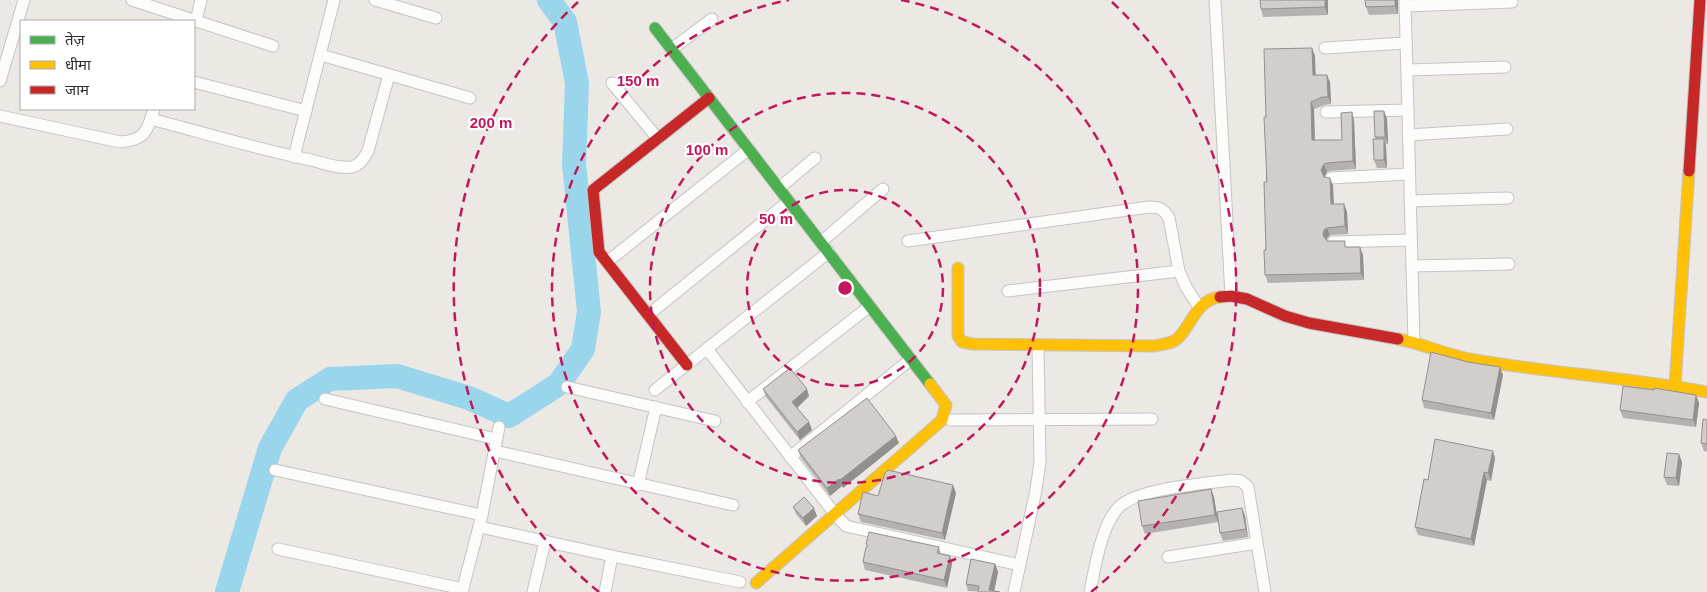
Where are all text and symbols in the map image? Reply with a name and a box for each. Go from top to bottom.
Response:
legend [20,20,195,110]
text: तेज़ [65,31,86,48]
text: धीमा [65,56,92,73]
text: 150 m [617,72,659,89]
text: जाम [65,81,90,98]
text: 200 m [470,114,512,131]
text: 100 m [686,141,728,158]
text: 50 m [759,210,793,227]
centre of rings [836,279,854,297]

